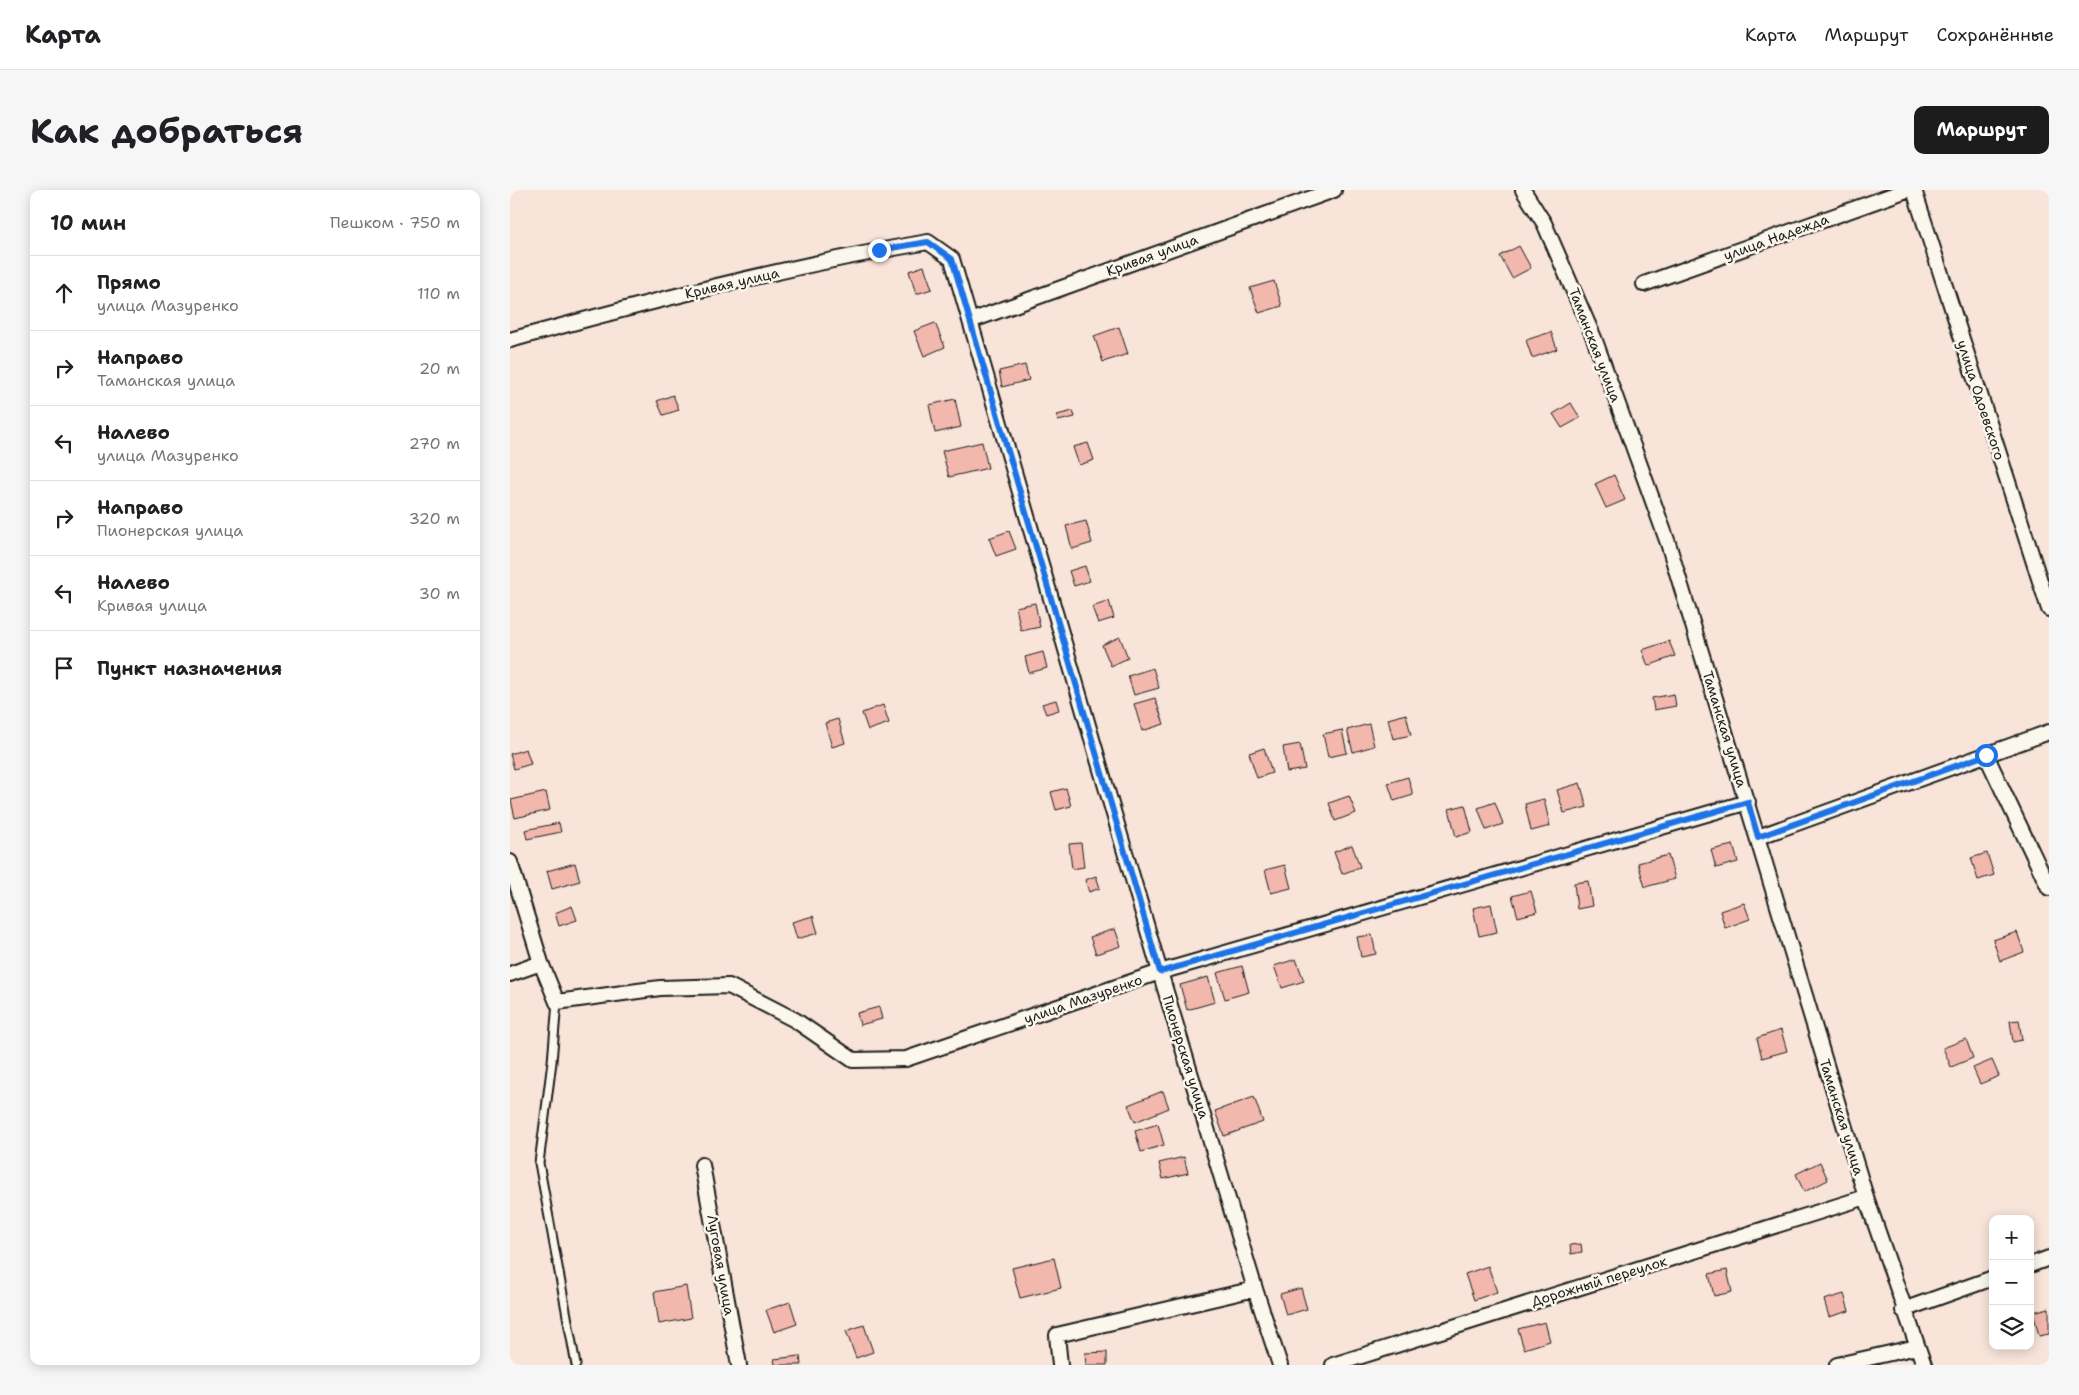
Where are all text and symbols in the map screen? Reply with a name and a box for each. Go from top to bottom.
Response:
text: Карта [25,19,101,51]
text: Карта [1745,23,1796,47]
text: Маршрут [1824,23,1908,47]
text: Сохранённые [1936,23,2054,47]
button: Маршрут [1914,106,2049,154]
text: Как добраться [30,107,303,154]
text: 10 мин [50,209,126,237]
street label: улица Надежда [1721,210,1831,264]
text: Пешком · 750 m [330,212,460,233]
street label: Кривая улица [1104,230,1201,280]
route end [868,239,891,262]
street label: Кривая улица [683,263,781,303]
text: Прямо [97,270,161,295]
icon: ahead [50,279,78,307]
text: 110 m [417,283,460,304]
street label: Таманская улица [1565,285,1625,405]
text: улица Мазуренко [97,295,239,316]
street label: улица Одоевского [1953,338,2009,462]
text: Направо [97,345,183,370]
icon: right [50,354,78,382]
text: 20 m [419,358,460,379]
text: Таманская улица [97,370,235,391]
text: Налево [97,420,170,445]
icon: left [50,429,78,457]
text: 270 m [409,433,460,454]
text: улица Мазуренко [97,445,239,466]
text: Направо [97,495,183,520]
icon: right [50,504,78,532]
text: 320 m [409,508,460,529]
text: Пионерская улица [97,520,243,541]
text: Налево [97,570,170,595]
icon: left [50,579,78,607]
text: 30 m [419,583,460,604]
text: Кривая улица [97,595,207,616]
icon: arrive [50,654,78,682]
text: Пункт назначения [97,656,282,681]
street label: Таманская улица [1699,669,1751,790]
route start [1975,744,1998,767]
street label: улица Мазуренко [1021,970,1145,1028]
street label: Пионерская улица [1159,993,1213,1121]
street label: Таманская улица [1816,1057,1868,1178]
street label: Луговая улица [703,1213,739,1317]
map controls [1989,1215,2034,1350]
button: + [1989,1215,2034,1260]
street label: Дорожный переулок [1529,1252,1670,1310]
button: − [1989,1260,2034,1305]
button: layers [1989,1305,2034,1350]

